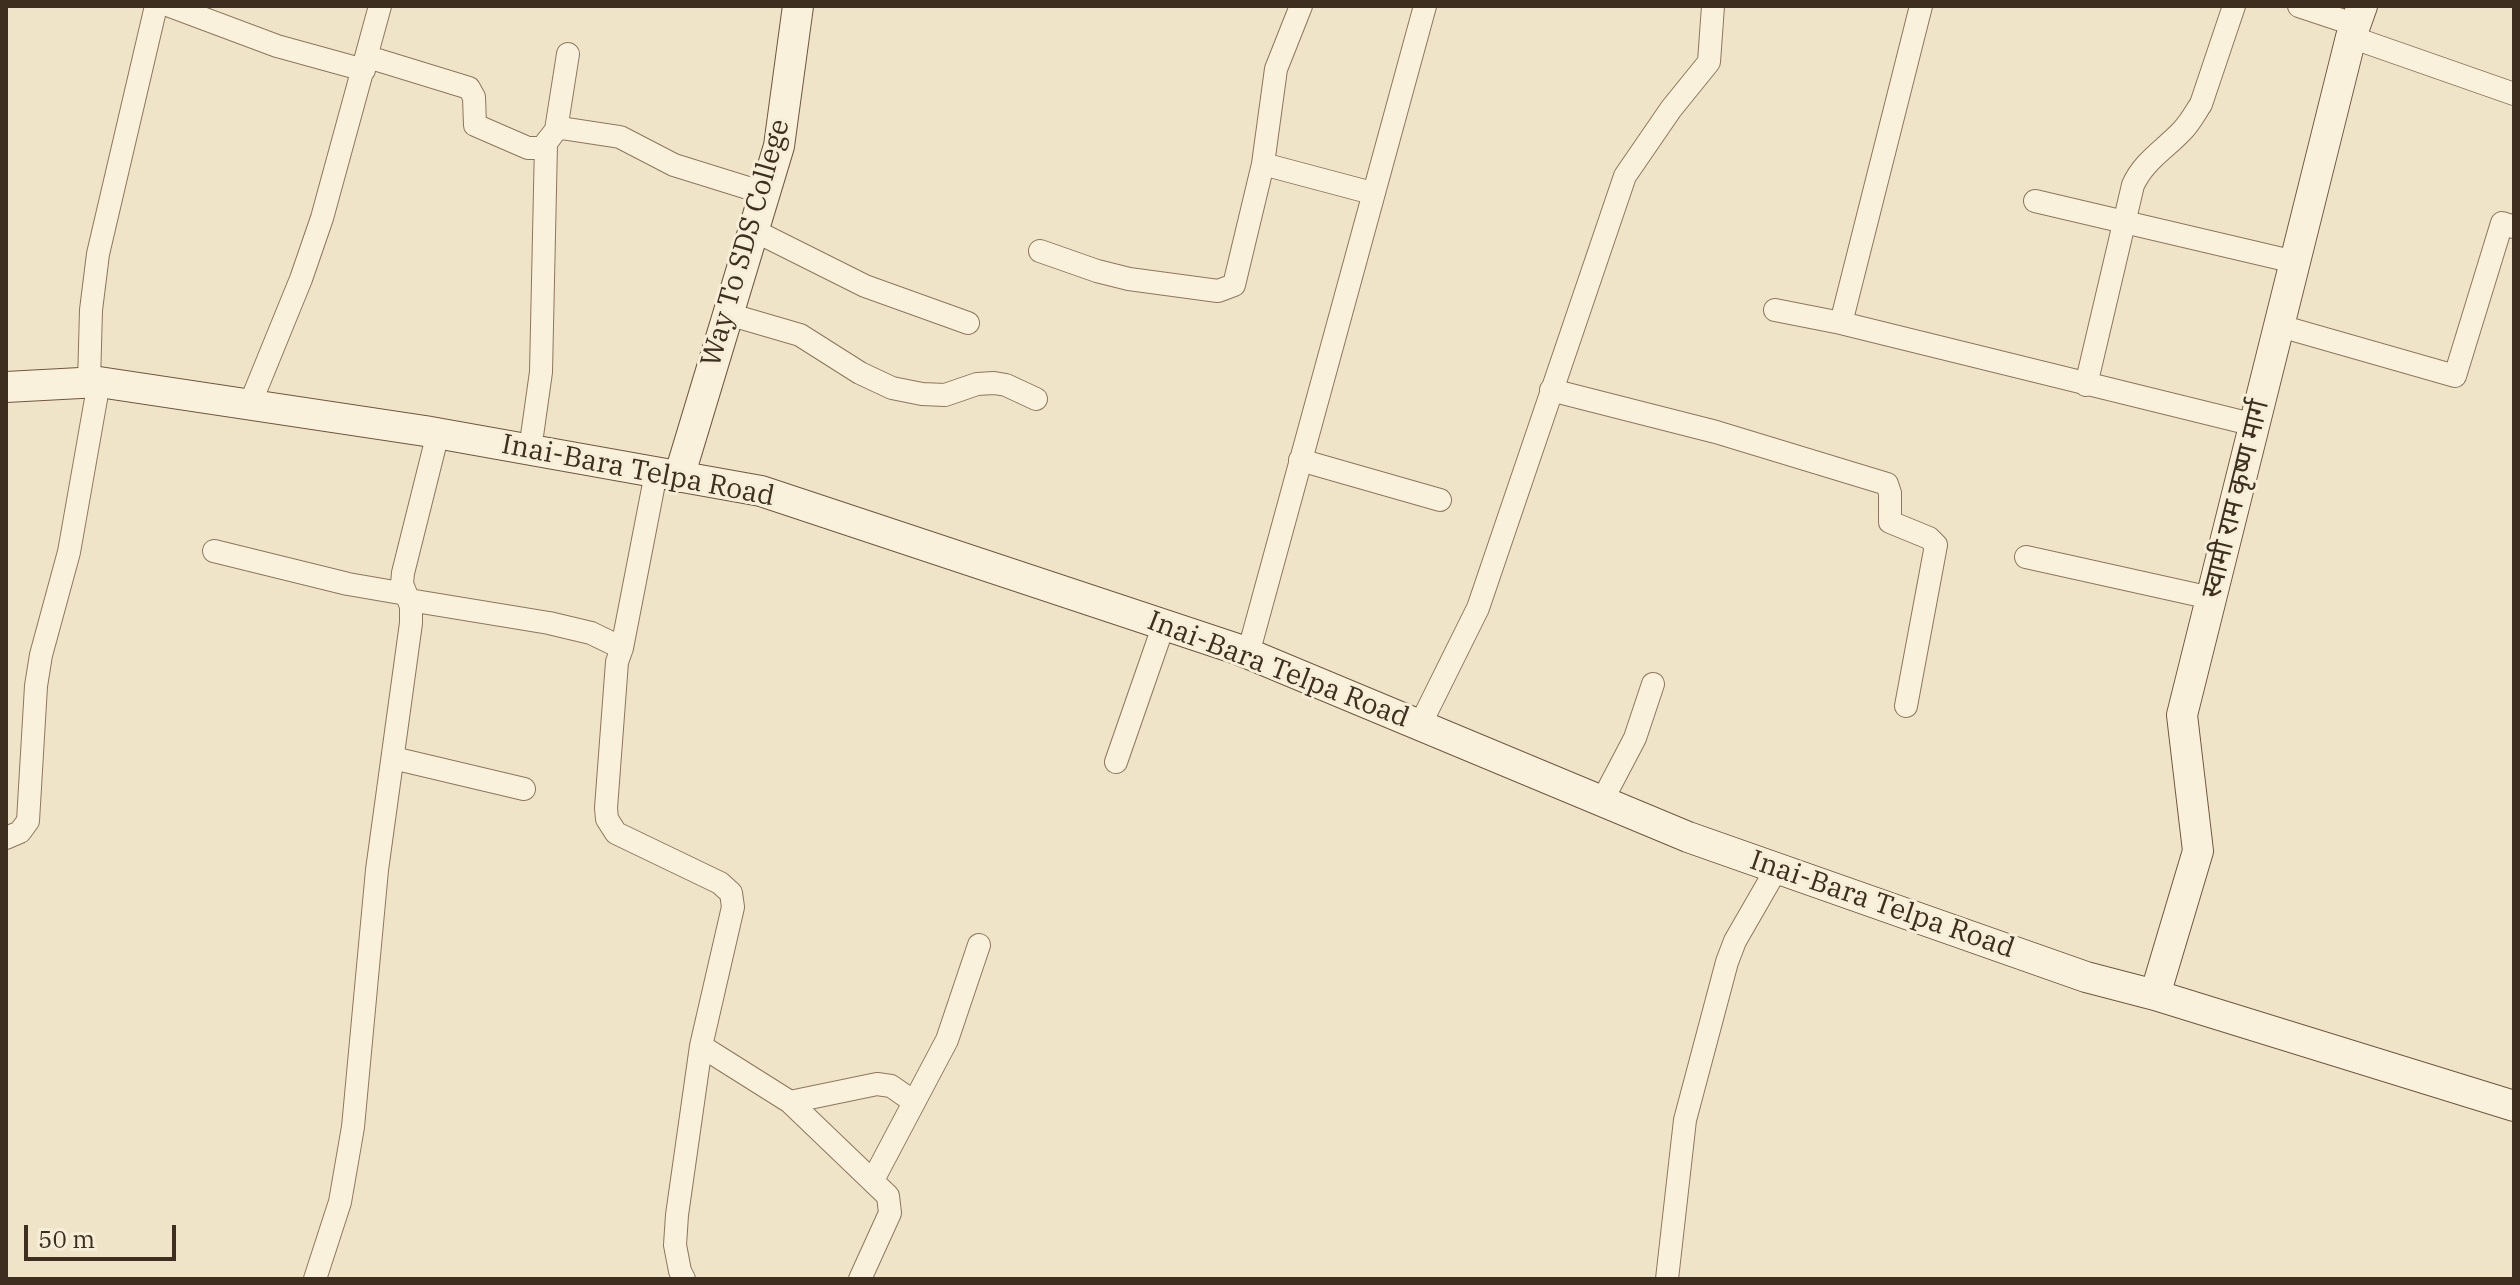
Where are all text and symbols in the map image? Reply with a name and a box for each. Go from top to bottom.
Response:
street label: Way To SDS College [695,115,797,371]
street label: स्वामी राम कृष्ण मार्ग [2195,396,2277,602]
street label: Inai-Bara Telpa Road [499,428,777,514]
street label: Inai-Bara Telpa Road [1143,605,1413,735]
street label: Inai-Bara Telpa Road [1745,844,2019,966]
scale bar [28,1209,180,1259]
text: 50 m [38,1223,95,1255]

